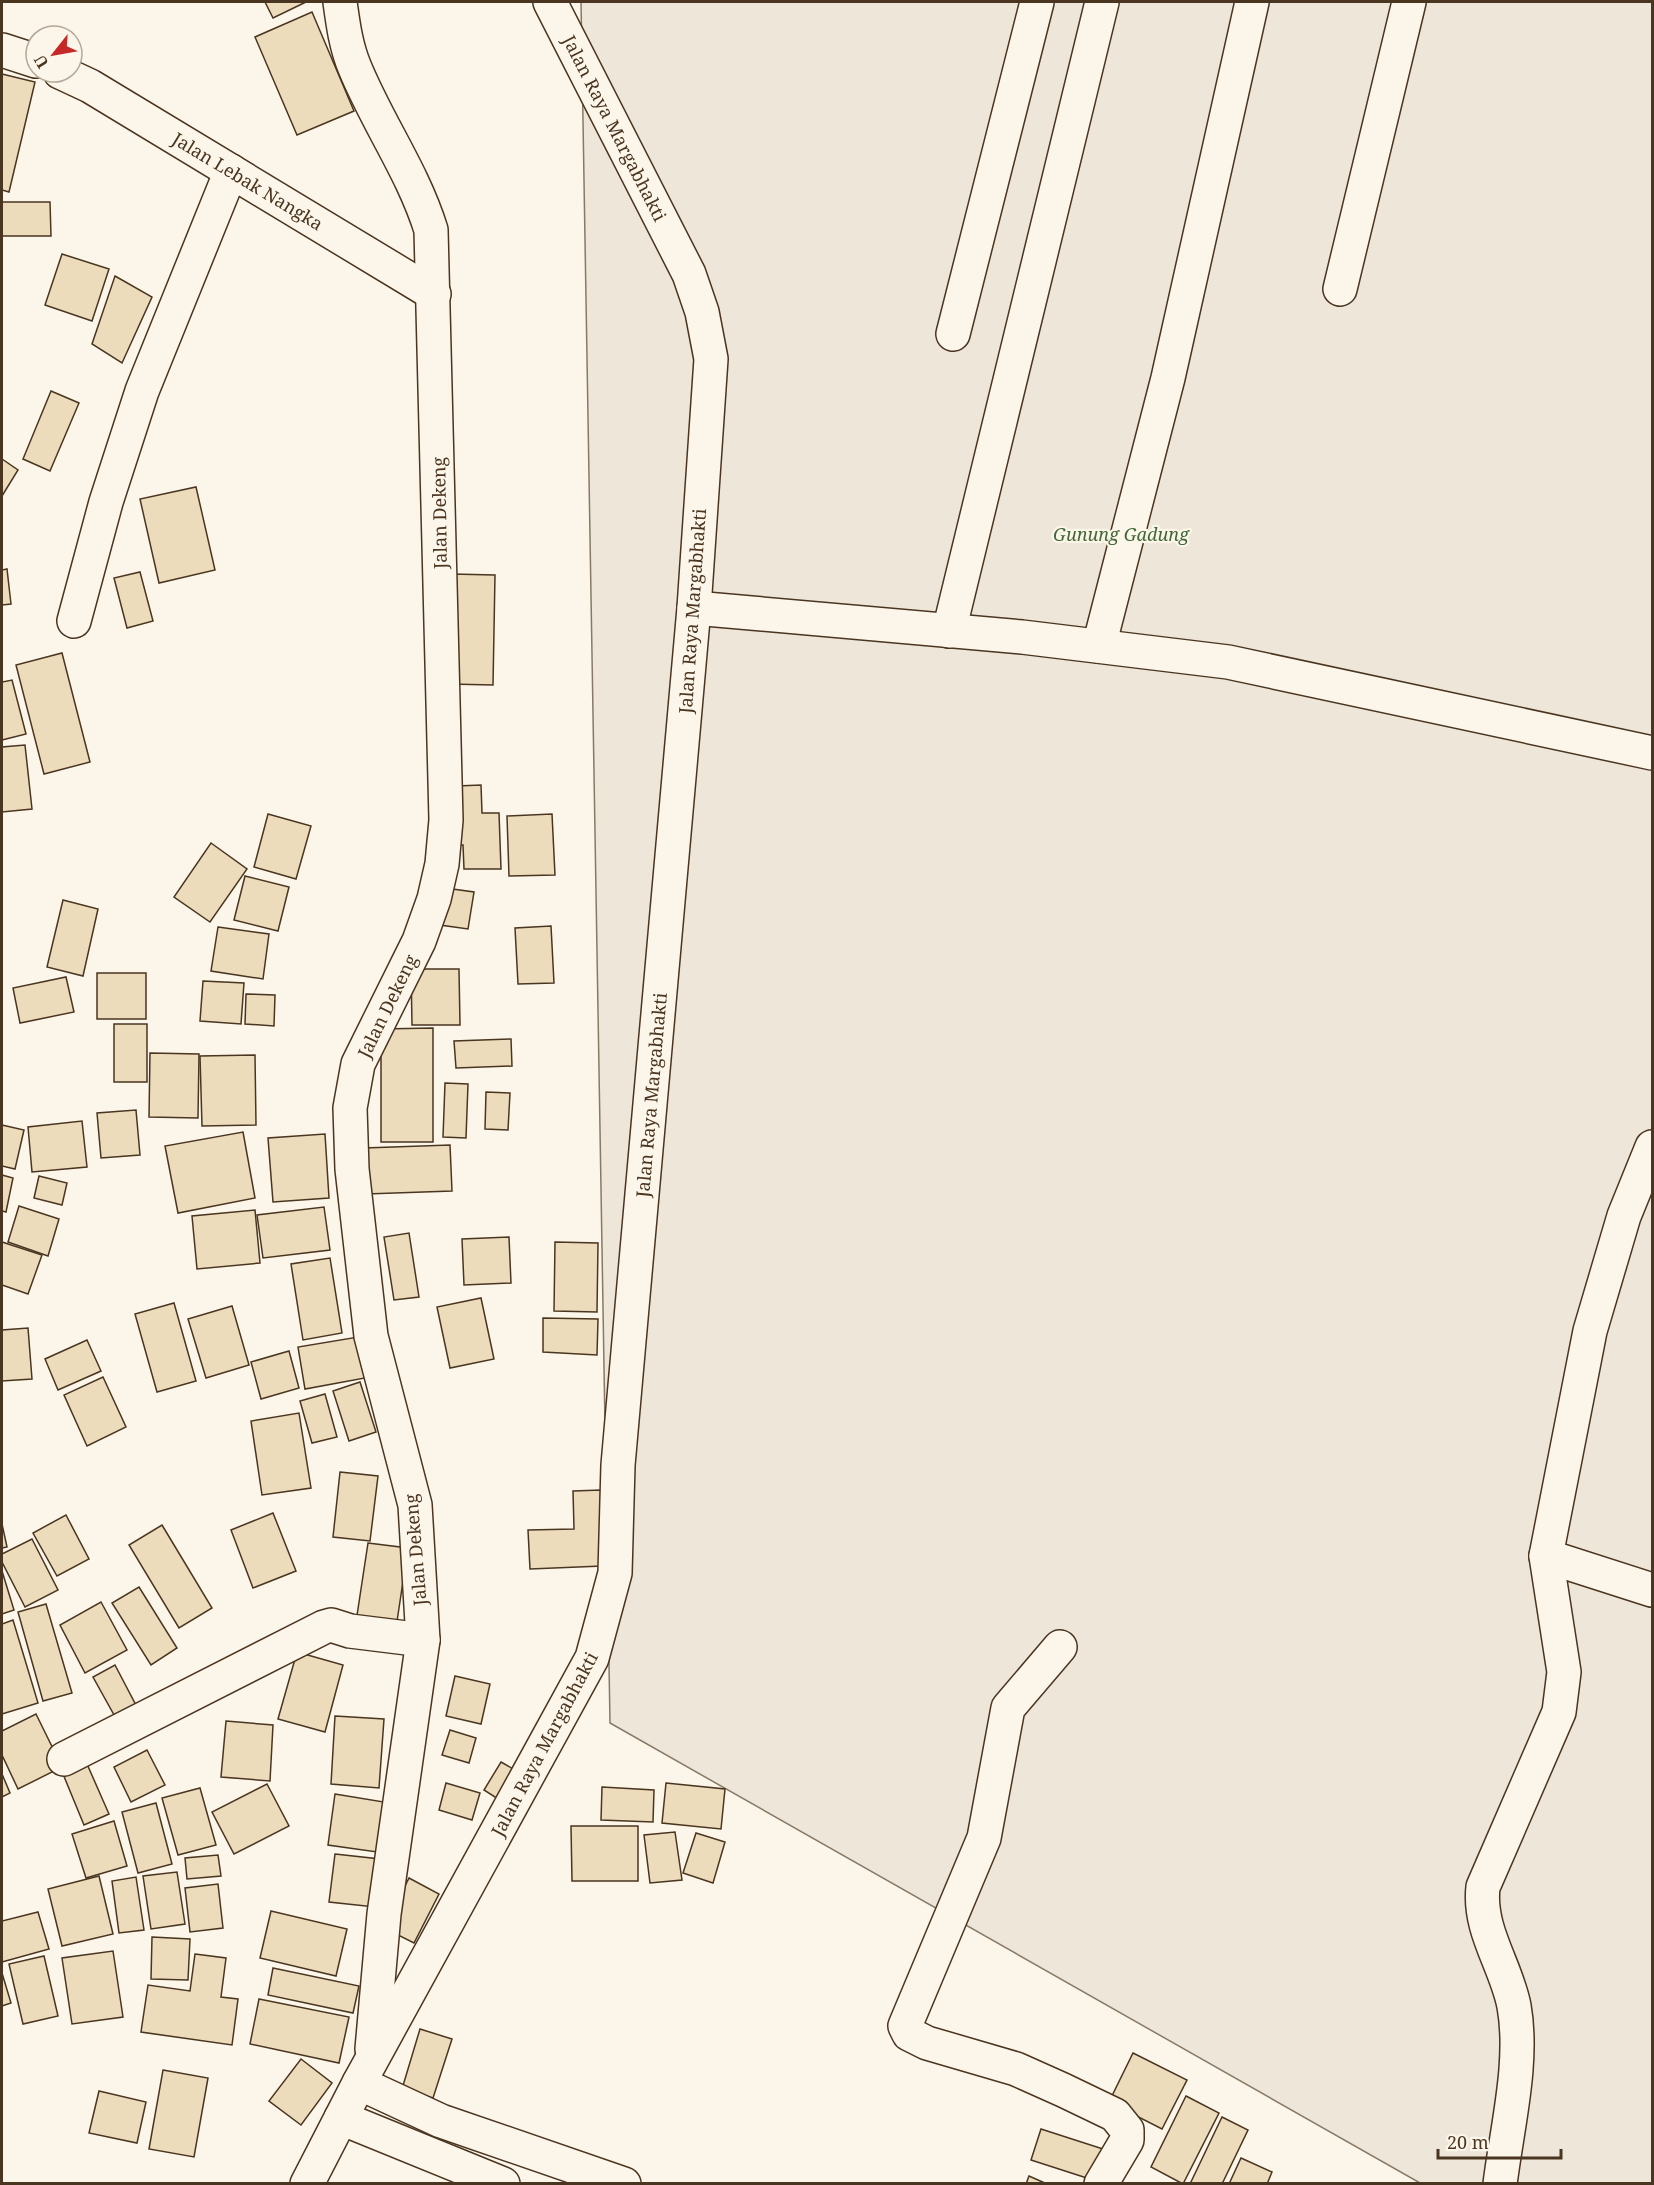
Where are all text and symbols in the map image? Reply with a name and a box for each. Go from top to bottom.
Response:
north arrow [24,24,84,84]
street label: Jalan Raya Margabhakti [557,30,672,225]
text: U [29,51,54,73]
street label: Jalan Lebak Nangka [167,126,328,235]
street label: Jalan Dekeng [426,456,452,570]
street label: Jalan Raya Margabhakti [673,507,711,715]
park label: Gunung Gadung [1053,522,1190,546]
street label: Jalan Dekeng [351,950,423,1063]
street label: Jalan Raya Margabhakti [630,991,672,1199]
street label: Jalan Dekeng [398,1493,432,1608]
street label: Jalan Raya Margabhakti [485,1647,603,1841]
scale bar [1438,2122,1561,2160]
text: 20 m [1447,2130,1489,2154]

